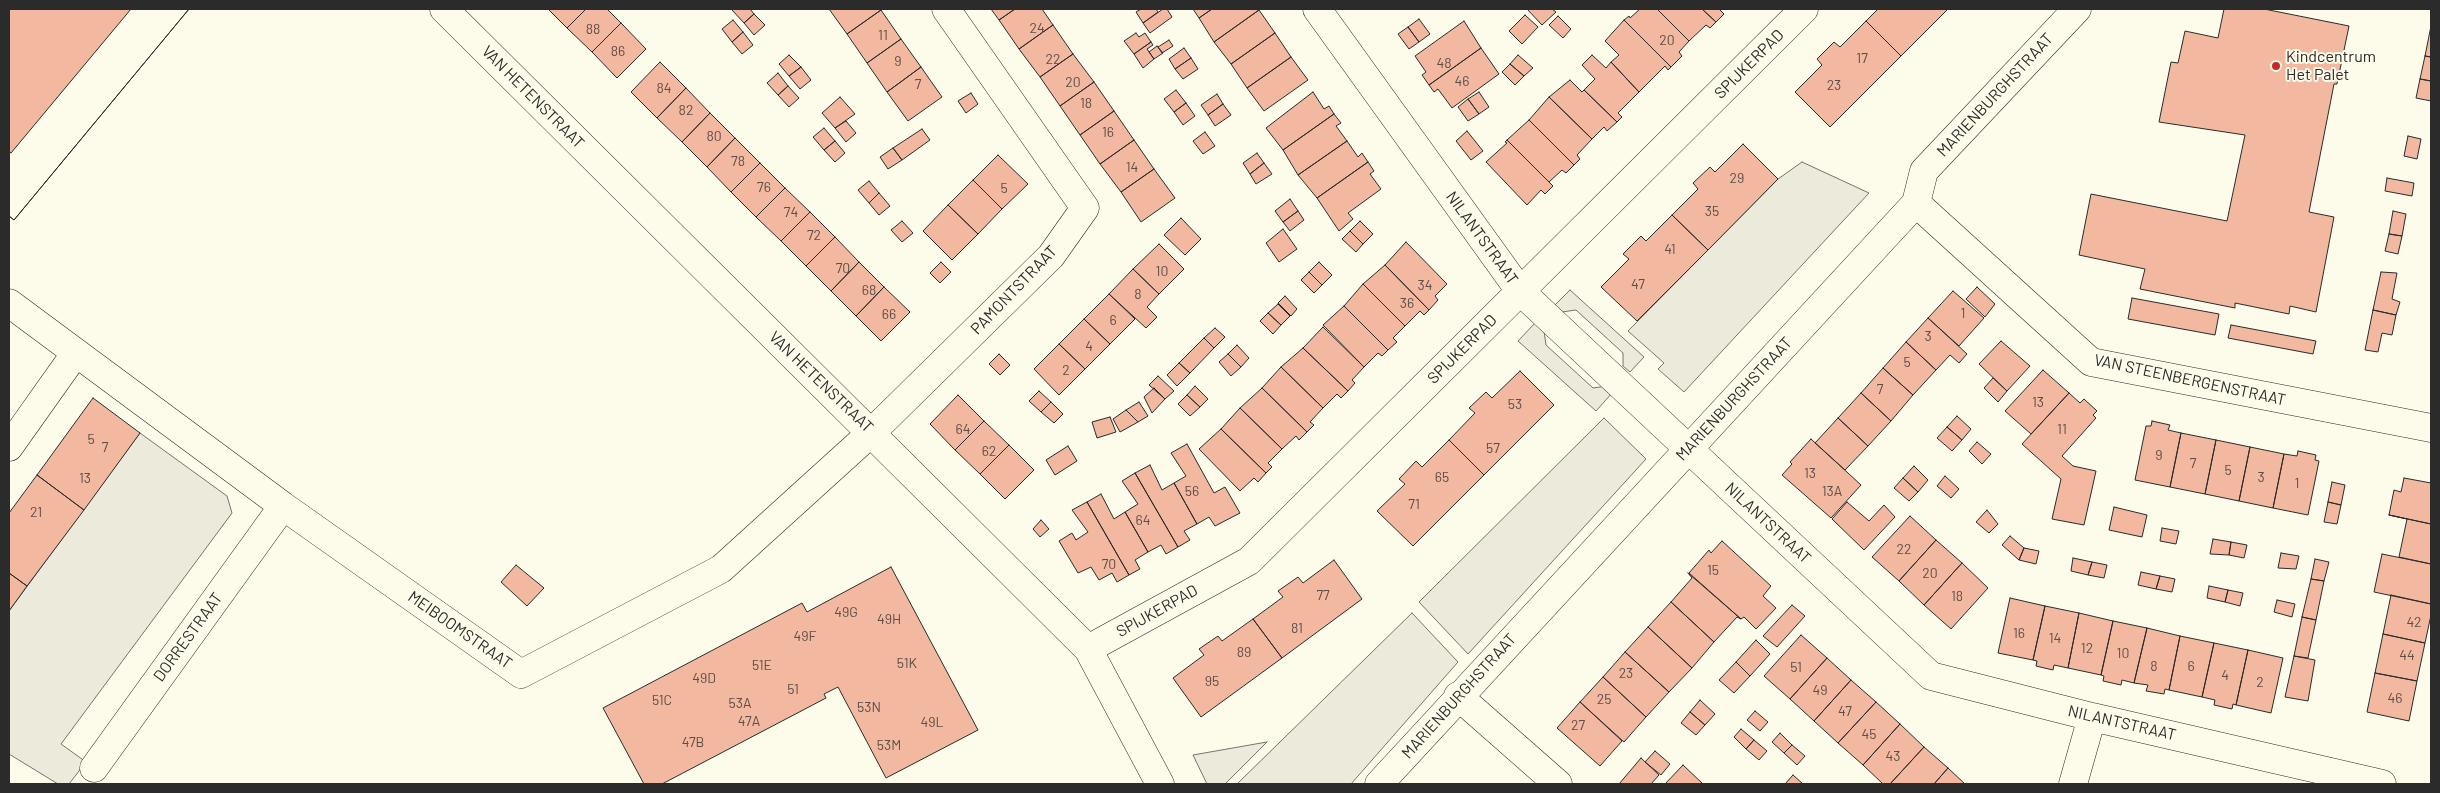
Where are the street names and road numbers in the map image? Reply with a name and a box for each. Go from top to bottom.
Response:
street label: SPIJKERPAD [1710,25,1788,103]
street label: MARIENBURGHSTRAAT [1933,29,2057,161]
street label: VAN HETENSTRAAT [478,42,588,152]
street label: NILANTSTRAAT [1442,188,1522,288]
street label: PAMONTSTRAAT [967,242,1061,338]
street label: SPIJKERPAD [1423,310,1501,388]
street label: VAN HETENSTRAAT [765,327,877,437]
street label: MARIENBURGHSTRAAT [1672,333,1796,465]
street label: VAN STEENBERGENSTRAAT [2092,350,2288,410]
street label: NILANTSTRAAT [1721,478,1815,568]
street label: SPIJKERPAD [1113,581,1201,641]
street label: MEIBOOMSTRAAT [404,587,516,673]
street label: DORRESTRAAT [149,589,227,685]
street label: MARIENBURGHSTRAAT [1398,629,1520,763]
street label: NILANTSTRAAT [2066,701,2178,745]

